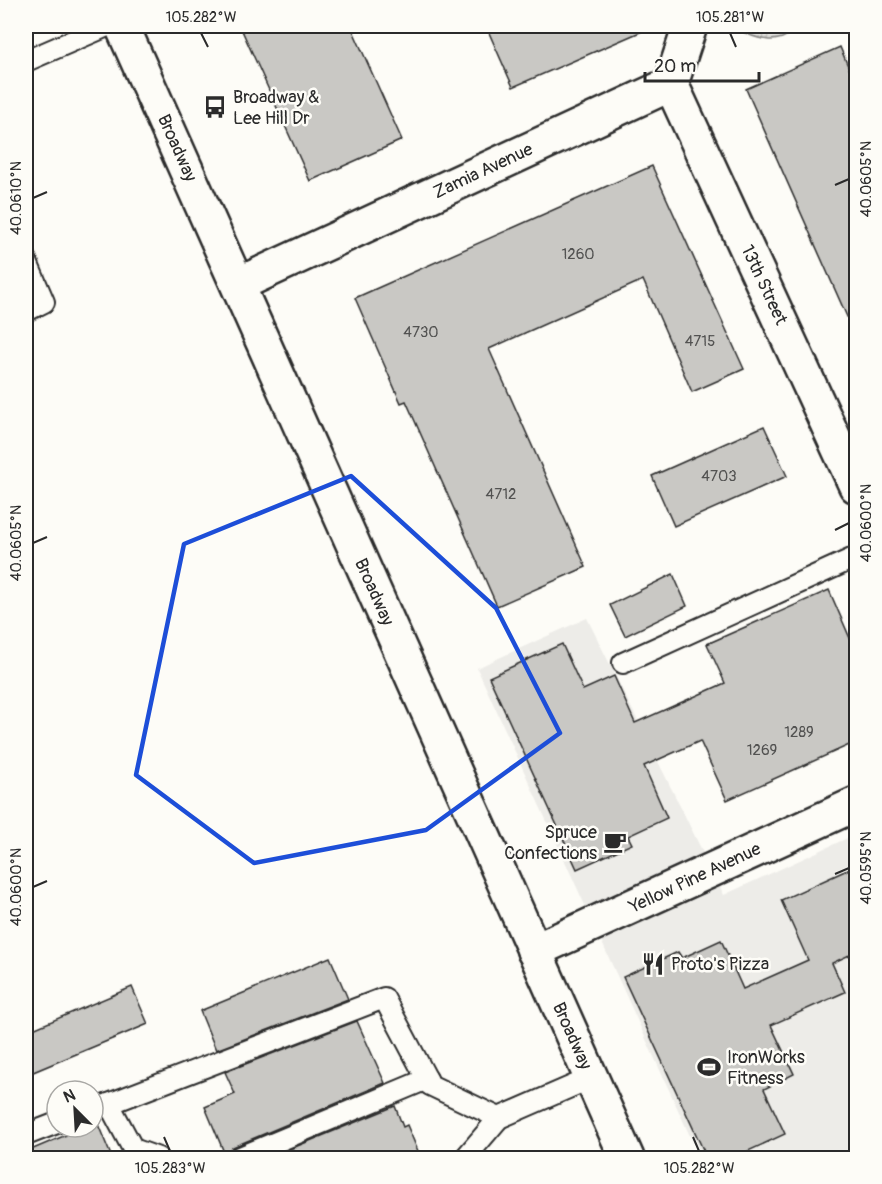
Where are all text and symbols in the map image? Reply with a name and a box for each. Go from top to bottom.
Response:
text: 105.282°W [165,8,237,27]
text: 105.281°W [696,8,765,27]
scale bar [645,45,759,83]
text: 20 m [654,55,696,78]
place label: Broadway & Lee Hill Dr [233,86,320,130]
bus stop icon: Broadway & Lee Hill Dr [202,94,228,120]
street label: Broadway [152,111,202,186]
street label: Zamia Avenue [429,138,537,204]
text: 40.0605°N [857,141,876,217]
text: 40.0610°N [7,161,26,235]
street label: 13th Street [736,241,793,329]
house number: 1260 [561,245,595,264]
house number: 4730 [403,323,439,342]
house number: 4715 [685,332,715,351]
house number: 4703 [701,467,737,486]
text: 40.0600°N [857,484,876,562]
house number: 4712 [486,485,516,504]
text: 40.0605°N [7,505,26,581]
street label: Broadway [349,555,399,630]
house number: 1289 [784,723,814,742]
house number: 1269 [747,741,777,760]
place label: Spruce Confections [504,821,597,865]
cafe icon: Spruce Confections [602,829,628,855]
text: 40.0595°N [857,831,876,905]
street label: Yellow Pine Avenue [625,837,765,919]
text: 40.0600°N [7,848,26,926]
restaurant icon: Proto's Pizza [640,951,666,977]
place label: Proto's Pizza [671,953,769,976]
street label: Broadway [547,999,597,1074]
place label: IronWorks Fitness [727,1046,805,1090]
sports icon: IronWorks Fitness [696,1054,722,1080]
north arrow [45,1079,105,1139]
text: N [60,1085,78,1108]
text: 105.283°W [134,1159,206,1178]
text: 105.282°W [663,1159,735,1178]

